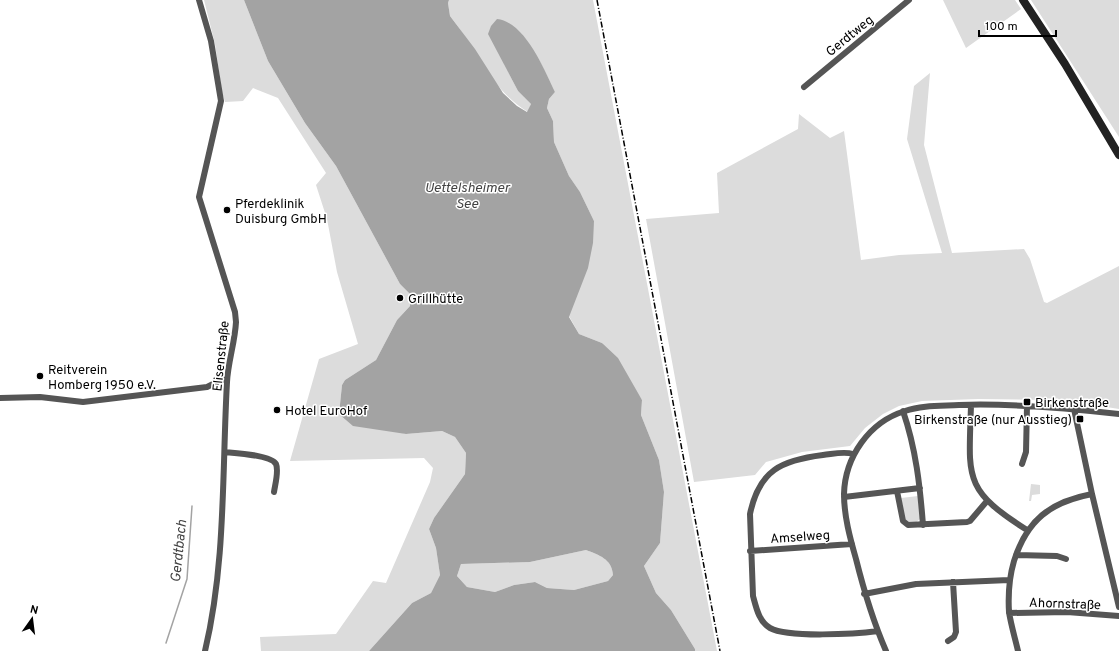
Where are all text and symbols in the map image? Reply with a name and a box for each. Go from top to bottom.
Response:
scale bar [979,12,1056,38]
street label: Gerdtweg [823,13,877,61]
text: 100 m [985,19,1018,35]
water label: Uettelsheimer See [424,180,511,213]
place label: Pferdeklinik Duisburg GmbH [235,197,327,228]
marker: Pferdeklinik Duisburg GmbH [222,205,232,215]
place label: Grillhütte [408,292,463,308]
marker: Grillhütte [395,293,405,303]
street label: Elisenstraße [210,320,234,392]
place label: Reitverein Homberg 1950 e.V. [48,363,156,394]
marker: Reitverein Homberg 1950 e.V. [35,371,45,381]
place label: Birkenstraße [1035,396,1109,412]
marker: Birkenstraße [1022,397,1032,407]
place label: Hotel EuroHof [285,404,368,420]
marker: Hotel EuroHof [272,405,282,415]
place label: Birkenstraße (nur Ausstieg) [914,413,1072,429]
marker: Birkenstraße (nur Ausstieg) [1075,414,1085,424]
water label: Gerdtbach [168,519,191,583]
street label: Amselweg [770,528,831,548]
street label: Ahornstraße [1029,596,1101,614]
north arrow [12,599,52,639]
text: N [29,603,40,618]

